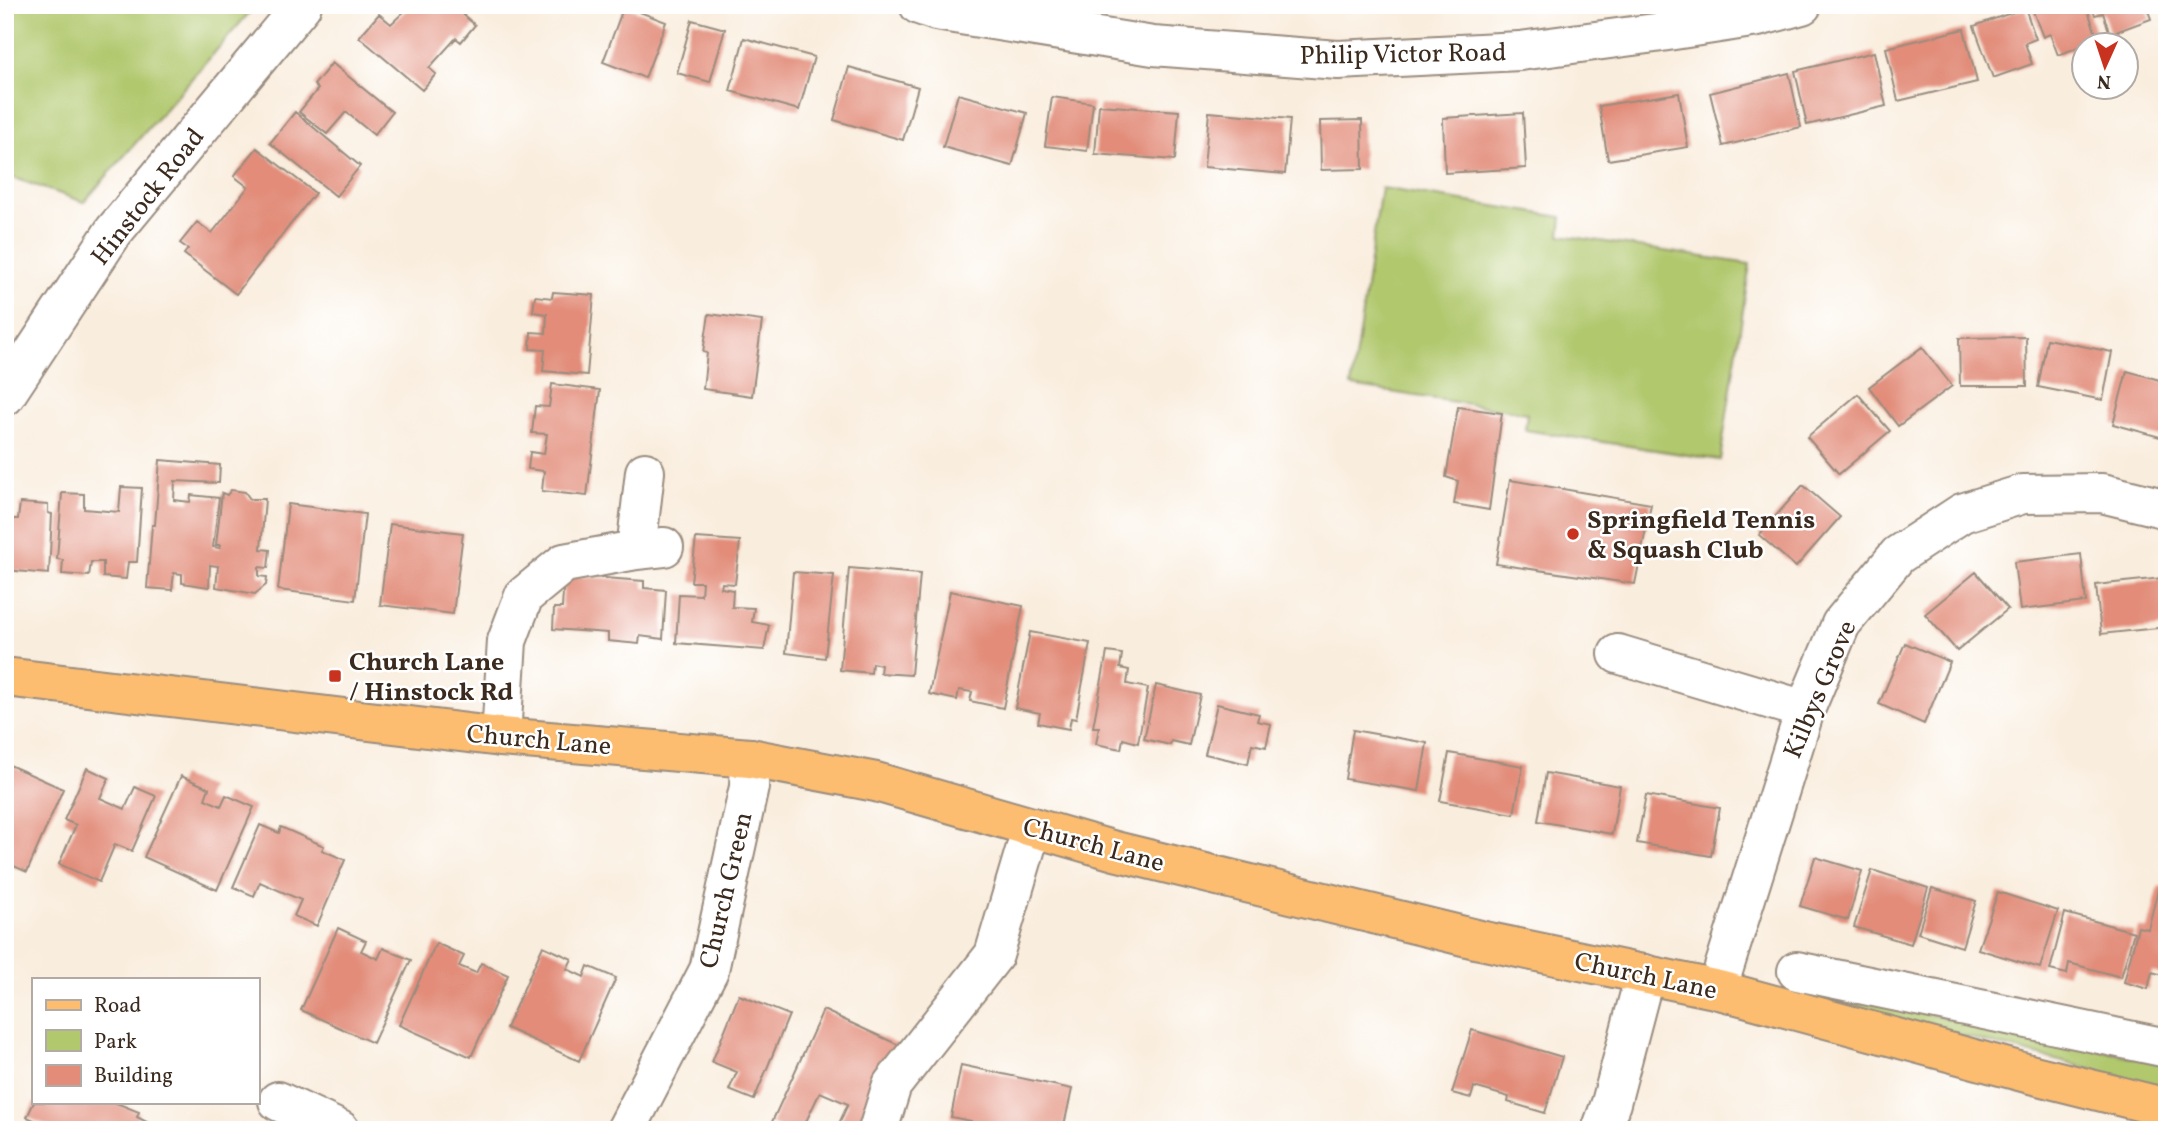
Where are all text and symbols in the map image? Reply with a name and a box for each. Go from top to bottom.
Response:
north arrow [2070,32,2140,102]
street label: Philip Victor Road [1299,35,1507,75]
text: N [2096,68,2112,94]
street label: Hinstock Road [83,121,214,274]
place label: Springfield Tennis & Squash Club [1587,503,1815,569]
marker: Springfield Tennis & Squash Club [1565,526,1581,542]
street label: Kilbys Grove [1776,615,1866,764]
place label: Church Lane / Hinstock Rd [349,645,514,711]
marker: Church Lane / Hinstock Rd [327,668,343,684]
street label: Church Lane [465,717,613,765]
street label: Church Green [691,809,762,972]
street label: Church Lane [1019,810,1168,882]
street label: Church Lane [1571,944,1720,1010]
legend [32,978,259,1104]
text: Road [94,992,141,1021]
text: Park [94,1028,137,1057]
text: Building [94,1062,173,1091]

